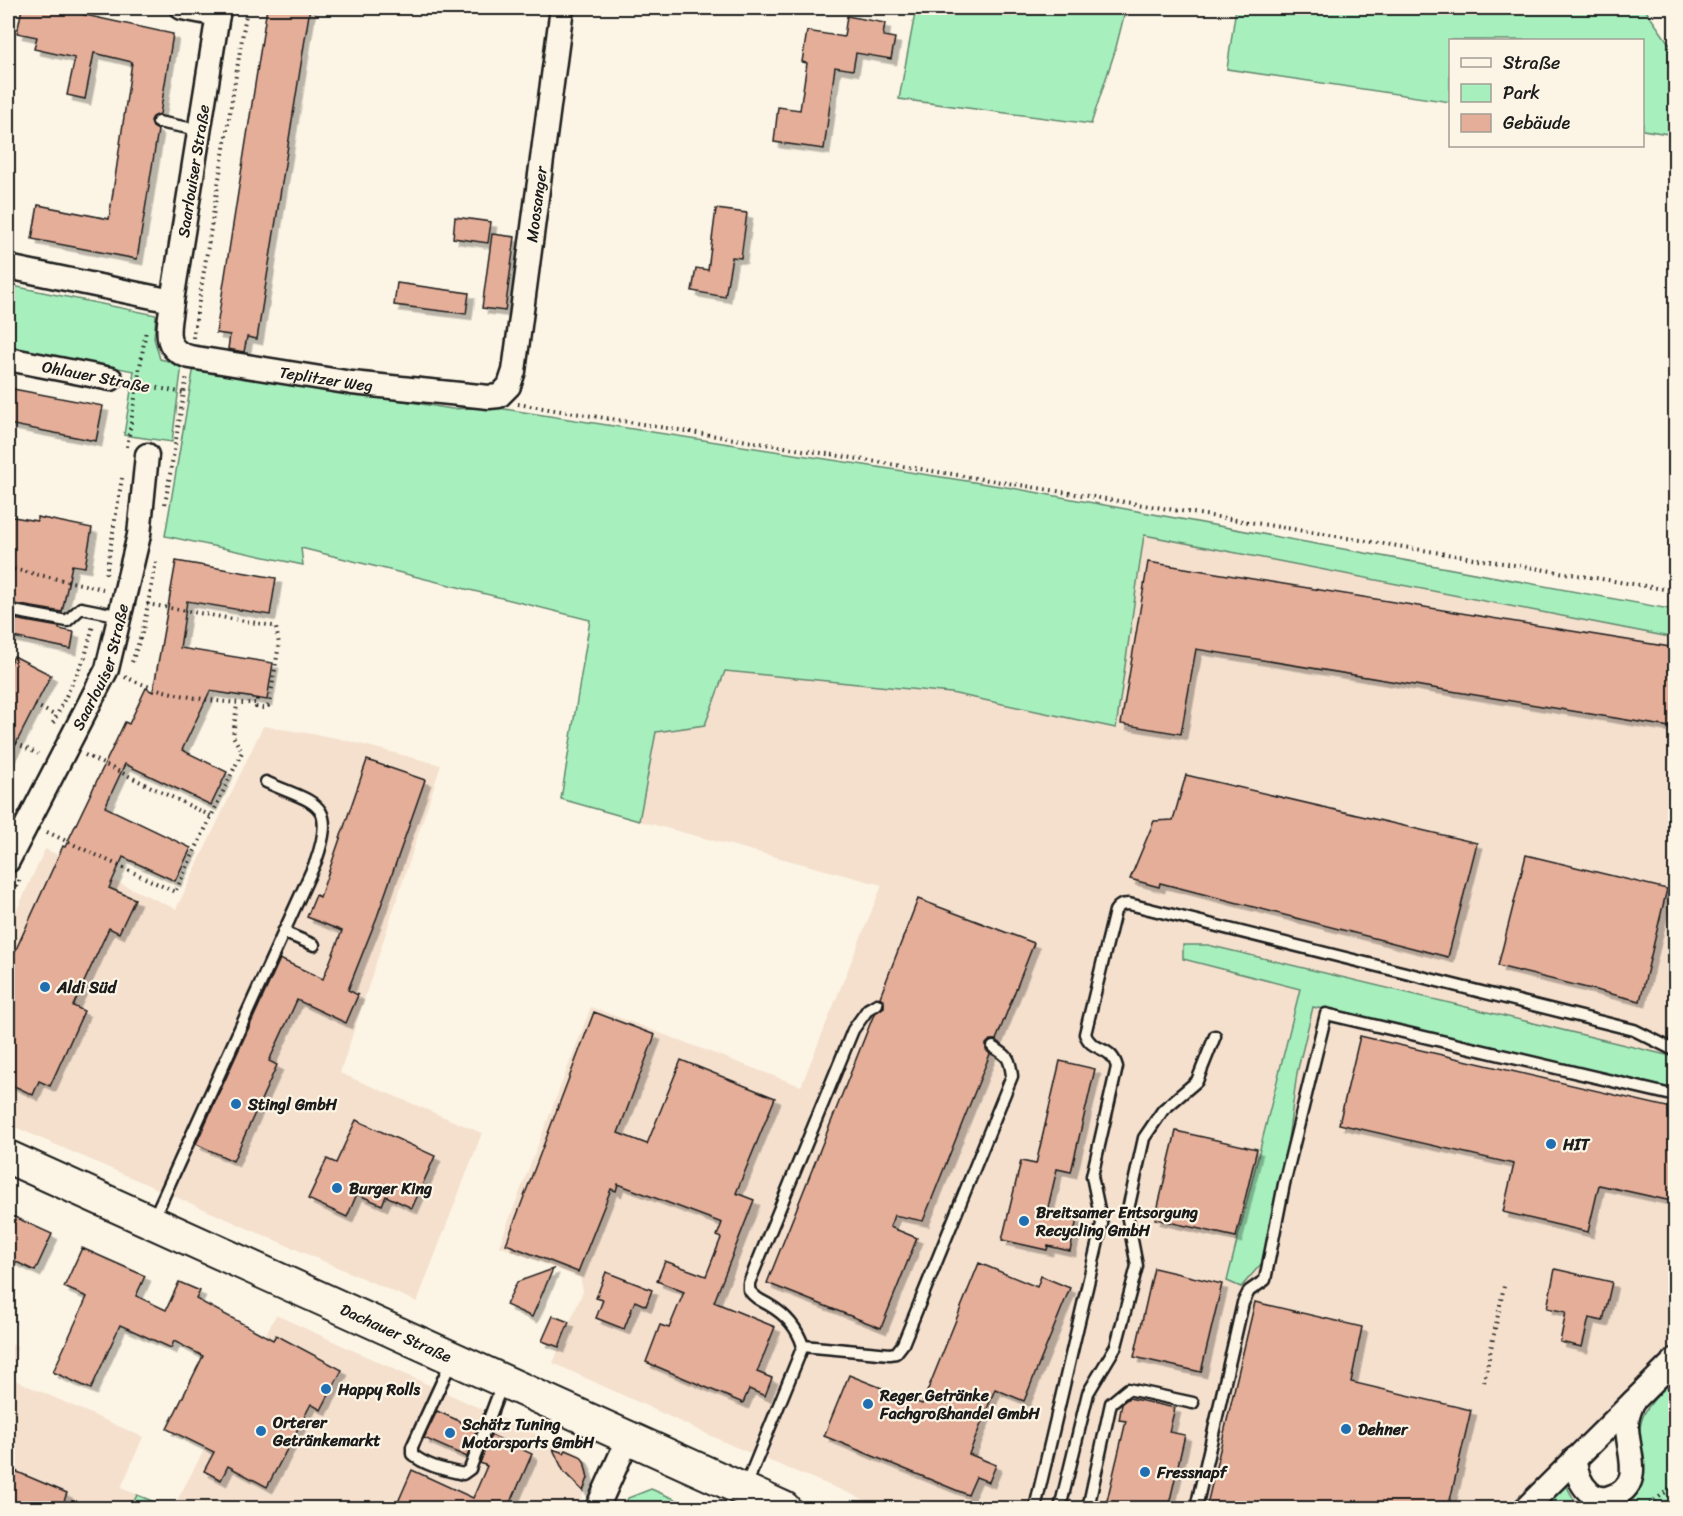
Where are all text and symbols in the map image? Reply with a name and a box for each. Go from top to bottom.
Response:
legend [1449,39,1644,147]
text: Straße [1503,47,1560,79]
text: Park [1503,77,1540,109]
street label: Saarlouiser Straße [169,103,218,240]
text: Gebäude [1503,107,1571,139]
street label: Moosanger [517,163,556,244]
street label: Ohlauer Straße [40,352,152,401]
street label: Teplitzer Weg [277,358,374,400]
street label: Saarlouiser Straße [64,601,137,736]
place label: Aldi Süd [56,973,118,1002]
marker: Aldi Süd [38,980,52,994]
place label: Stingl GmbH [247,1090,338,1119]
marker: Stingl GmbH [229,1097,243,1111]
place label: HIT [1562,1130,1591,1159]
marker: HIT [1544,1137,1558,1151]
place label: Burger King [349,1174,433,1203]
marker: Burger King [330,1181,344,1195]
place label: Breitsamer Entsorgung Recycling GmbH [1035,1198,1198,1245]
marker: Breitsamer Entsorgung Recycling GmbH [1017,1214,1031,1228]
street label: Dachauer Straße [335,1295,457,1371]
place label: Happy Rolls [337,1375,421,1404]
place label: Reger Getränke Fachgroßhandel GmbH [879,1381,1040,1428]
marker: Happy Rolls [319,1382,333,1396]
marker: Reger Getränke Fachgroßhandel GmbH [861,1397,875,1411]
place label: Orterer Getränkemarkt [272,1408,381,1455]
place label: Schätz Tuning Motorsports GmbH [461,1410,595,1457]
place label: Dehner [1358,1415,1409,1444]
marker: Dehner [1339,1422,1353,1436]
marker: Orterer Getränkemarkt [254,1424,268,1438]
marker: Schätz Tuning Motorsports GmbH [443,1426,457,1440]
place label: Fressnapf [1156,1458,1229,1487]
marker: Fressnapf [1138,1465,1152,1479]

